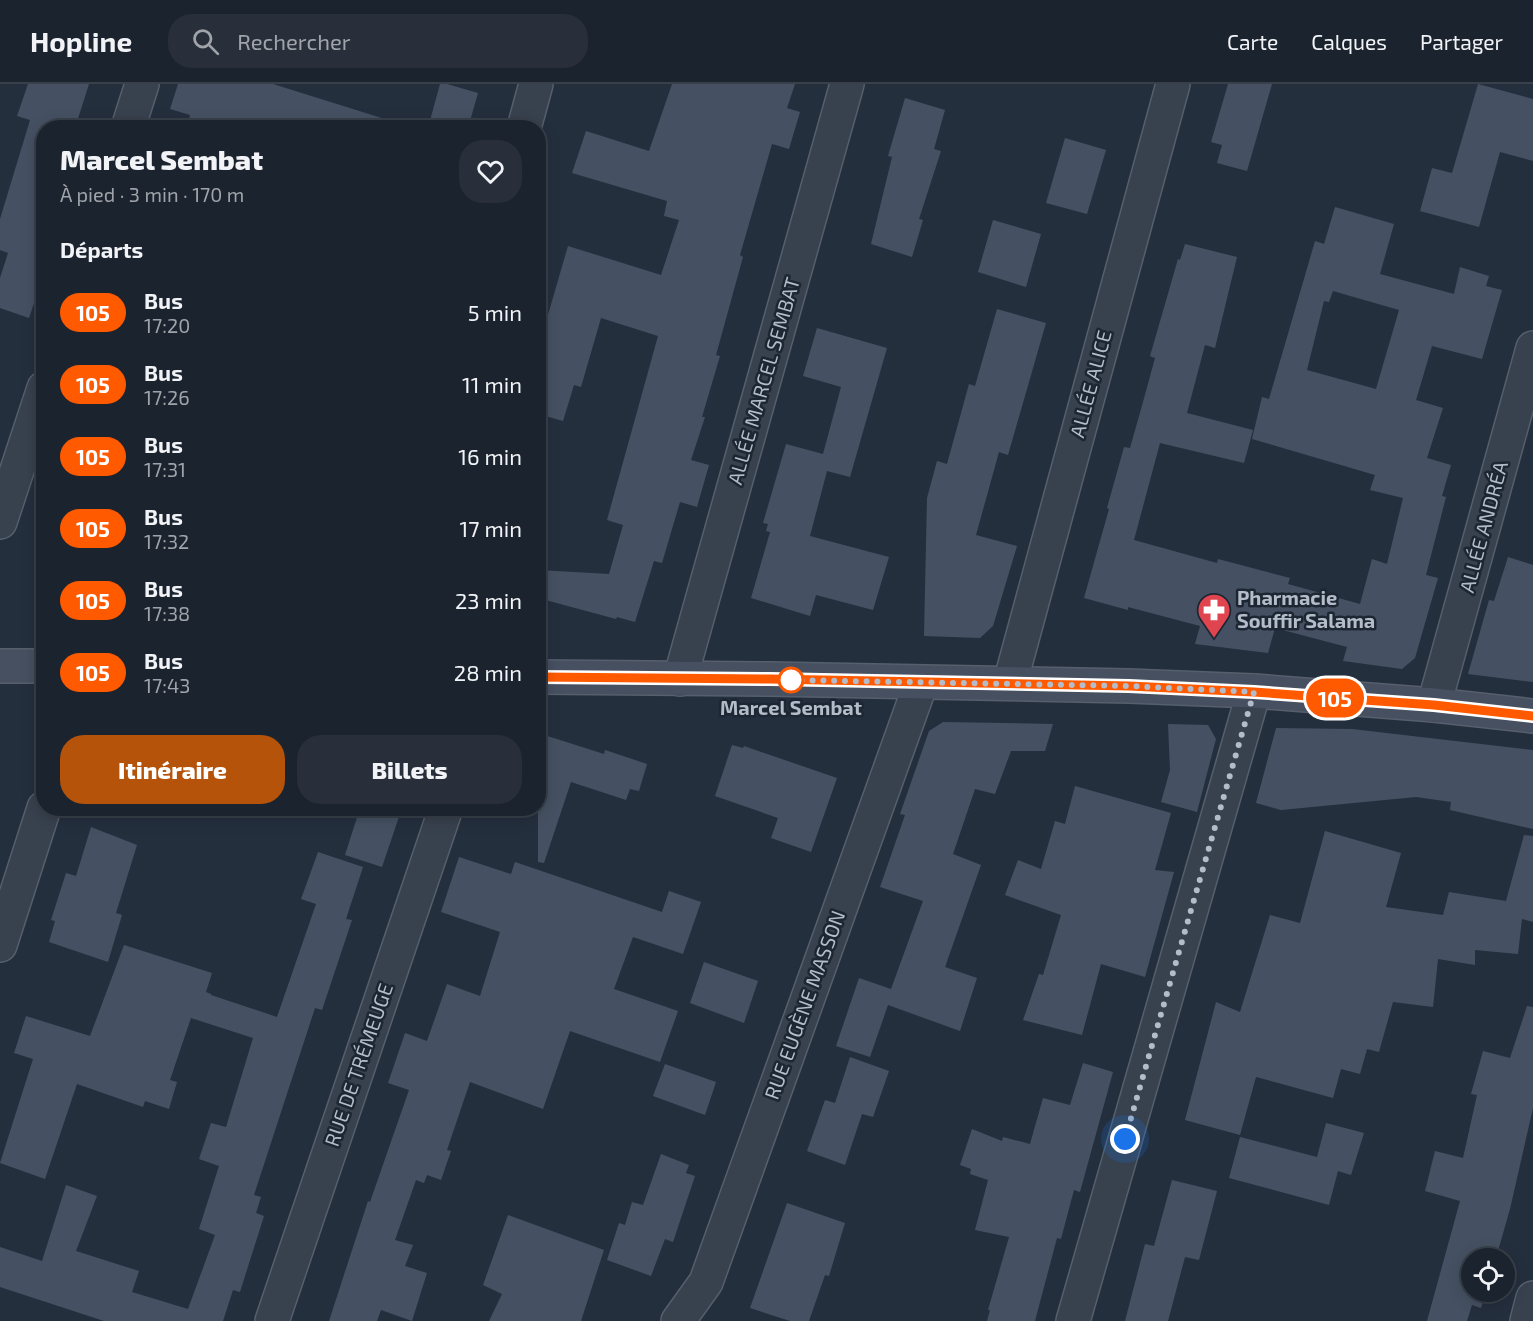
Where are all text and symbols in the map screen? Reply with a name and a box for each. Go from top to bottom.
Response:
search box [168,14,588,68]
text: Hopline [30,24,132,58]
icon: search [189,25,222,58]
text: Rechercher [237,28,351,54]
text: Carte [1227,29,1278,54]
text: Calques [1311,29,1387,54]
text: Partager [1420,29,1503,54]
button: heart [459,140,522,203]
text: Marcel Sembat [60,142,263,176]
text: À pied · 3 min · 170 m [60,182,244,206]
text: Départs [60,236,143,262]
street label: ALLÉE MARCEL SEMBAT [722,274,804,487]
text: Bus [144,287,183,313]
text: 5 min [468,299,522,325]
text: 105 [76,300,110,325]
text: 17:20 [144,313,190,337]
street label: ALLÉE ALICE [1064,328,1116,440]
text: Bus [144,359,183,385]
text: 11 min [462,371,522,397]
text: 105 [76,372,110,397]
text: 17:26 [144,385,190,409]
text: Bus [144,431,183,457]
text: 16 min [458,443,522,469]
text: 105 [76,444,110,469]
text: 17:31 [144,457,186,481]
street label: ALLÉE ANDRÉA [1454,458,1512,595]
text: Bus [144,503,183,529]
text: 17 min [460,515,522,541]
text: 105 [76,516,110,541]
text: 17:32 [144,529,189,553]
text: Bus [144,575,183,601]
place label: Pharmacie Souffir Salama [1237,585,1375,632]
text: 23 min [455,587,522,613]
text: 105 [76,588,110,613]
pharmacy icon: Pharmacie Souffir Salama [1196,592,1232,639]
text: 17:38 [144,601,190,625]
text: Bus [144,647,183,673]
text: 28 min [454,659,522,685]
text: 105 [76,660,110,685]
marker: Marcel Sembat [778,667,804,693]
text: 17:43 [144,673,190,697]
line badge: 105 [1300,678,1370,718]
text: 105 [1318,686,1352,711]
place label: Marcel Sembat [720,695,862,719]
button: Itinéraire [60,735,285,804]
button: Billets [297,735,522,804]
street label: RUE EUGÈNE MASSON [759,907,849,1102]
street label: RUE DE TRÉMEUGE [319,980,397,1149]
your location [1110,1124,1140,1154]
map controls [1461,1248,1515,1302]
button: locate [1461,1248,1515,1302]

